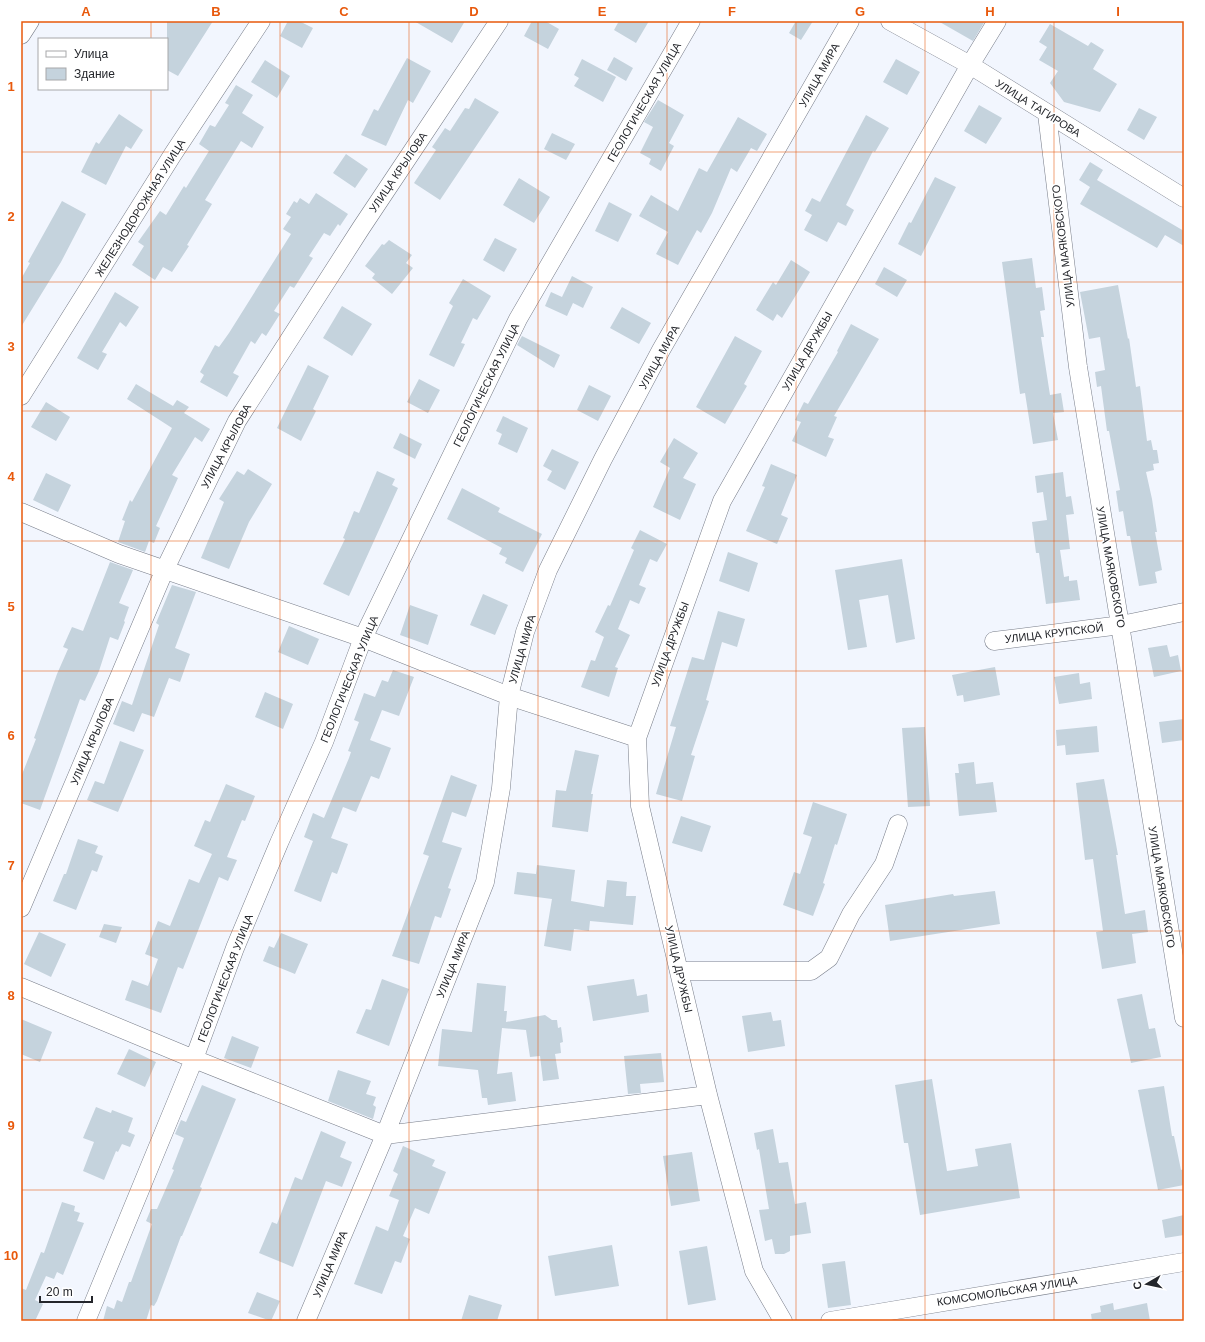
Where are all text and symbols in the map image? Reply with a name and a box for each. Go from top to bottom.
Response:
text: A [81,4,91,19]
text: B [211,4,221,19]
text: C [339,4,349,19]
text: D [469,4,479,19]
text: E [598,4,607,19]
text: F [728,4,736,19]
text: G [855,4,865,19]
text: H [985,4,995,19]
text: I [1116,4,1120,19]
legend [38,38,168,90]
street label: ГЕОЛОГИЧЕСКАЯ УЛИЦА [605,40,684,164]
street label: УЛИЦА МИРА [796,40,842,109]
text: Улица [74,47,108,61]
text: Здание [74,67,115,81]
street label: УЛИЦА ТАГИРОВА [993,77,1083,139]
text: 1 [7,79,15,94]
street label: УЛИЦА КРЫЛОВА [367,129,430,214]
street label: ЖЕЛЕЗНОДОРОЖНАЯ УЛИЦА [93,137,188,279]
street label: УЛИЦА МАЯКОВСКОГО [1049,184,1076,308]
text: 2 [7,209,15,224]
street label: УЛИЦА ДРУЖБЫ [780,309,834,393]
street label: ГЕОЛОГИЧЕСКАЯ УЛИЦА [451,321,521,449]
street label: УЛИЦА МИРА [636,322,682,391]
text: 3 [7,339,15,354]
street label: УЛИЦА КРЫЛОВА [199,401,254,490]
text: 4 [7,469,15,484]
street label: УЛИЦА МАЯКОВСКОГО [1094,505,1128,629]
text: 5 [7,599,15,614]
street label: УЛИЦА ДРУЖБЫ [649,600,691,688]
street label: УЛИЦА МИРА [506,612,538,685]
street label: ГЕОЛОГИЧЕСКАЯ УЛИЦА [318,613,380,744]
street label: УЛИЦА КРУПСКОЙ [1004,621,1104,645]
street label: УЛИЦА КРЫЛОВА [68,695,116,787]
text: 6 [7,728,15,743]
street label: УЛИЦА МАЯКОВСКОГО [1146,825,1178,949]
text: 7 [7,858,15,873]
street label: ГЕОЛОГИЧЕСКАЯ УЛИЦА [195,912,255,1044]
street label: УЛИЦА ДРУЖБЫ [663,924,695,1014]
street label: УЛИЦА МИРА [434,928,472,999]
text: 8 [7,988,15,1003]
text: 9 [7,1118,15,1133]
street label: УЛИЦА МИРА [311,1228,350,1299]
text: 10 [4,1248,18,1263]
north arrow [1127,1264,1167,1304]
street label: КОМСОМОЛЬСКАЯ УЛИЦА [936,1274,1079,1308]
scale bar [40,1278,92,1304]
text: С [1131,1281,1144,1290]
text: 20 m [46,1285,73,1299]

